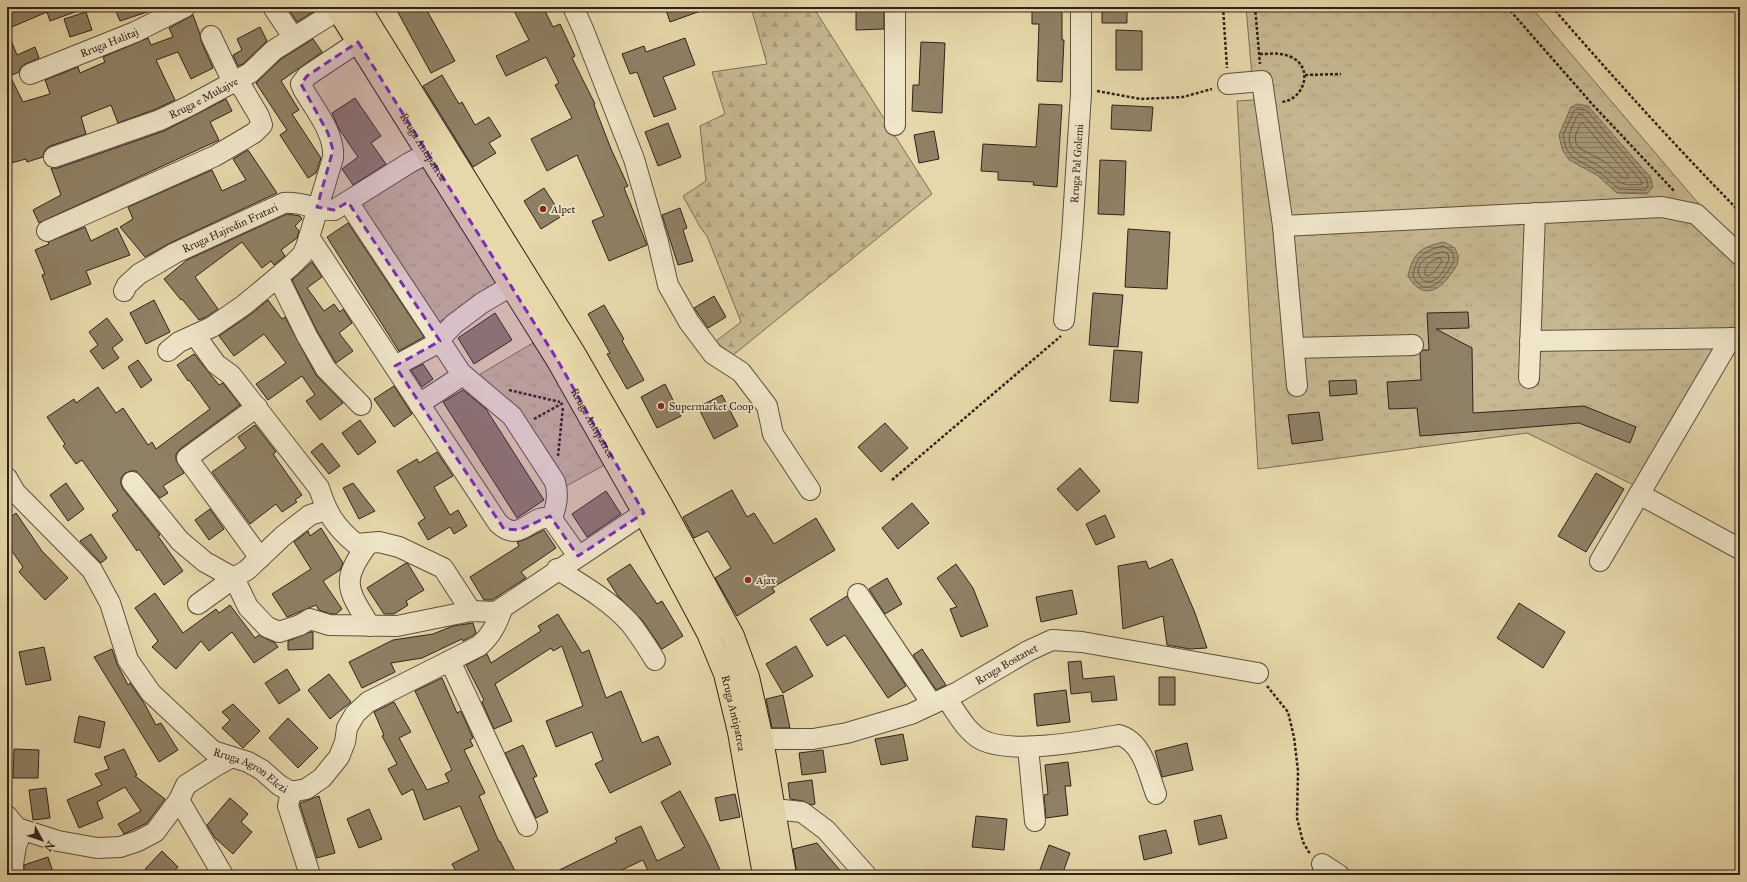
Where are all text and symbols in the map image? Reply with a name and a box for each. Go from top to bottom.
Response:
street label: Rruga Halitaj [78,25,140,60]
street label: Rruga e Mukajve [167,74,241,121]
street label: Rruga Antipatrea [398,110,450,183]
street label: Rruga Pal Golemi [1068,123,1086,204]
street label: Rruga Hajredin Fratari [180,200,280,255]
place label: Alpet [550,203,575,216]
marker: Alpet [538,204,548,214]
street label: Rruga Antipatrea [568,386,618,460]
place label: Supermarket Coop [669,400,754,413]
marker: Supermarket Coop [656,401,666,411]
place label: Ajax [755,574,776,587]
marker: Ajax [743,575,753,585]
street label: Rruga Bostanet [973,641,1040,687]
street label: Rruga Antipatrea [719,674,749,752]
street label: Rruga Agron Elezi [212,745,290,795]
north arrow [22,820,62,860]
text: N [41,838,57,854]

